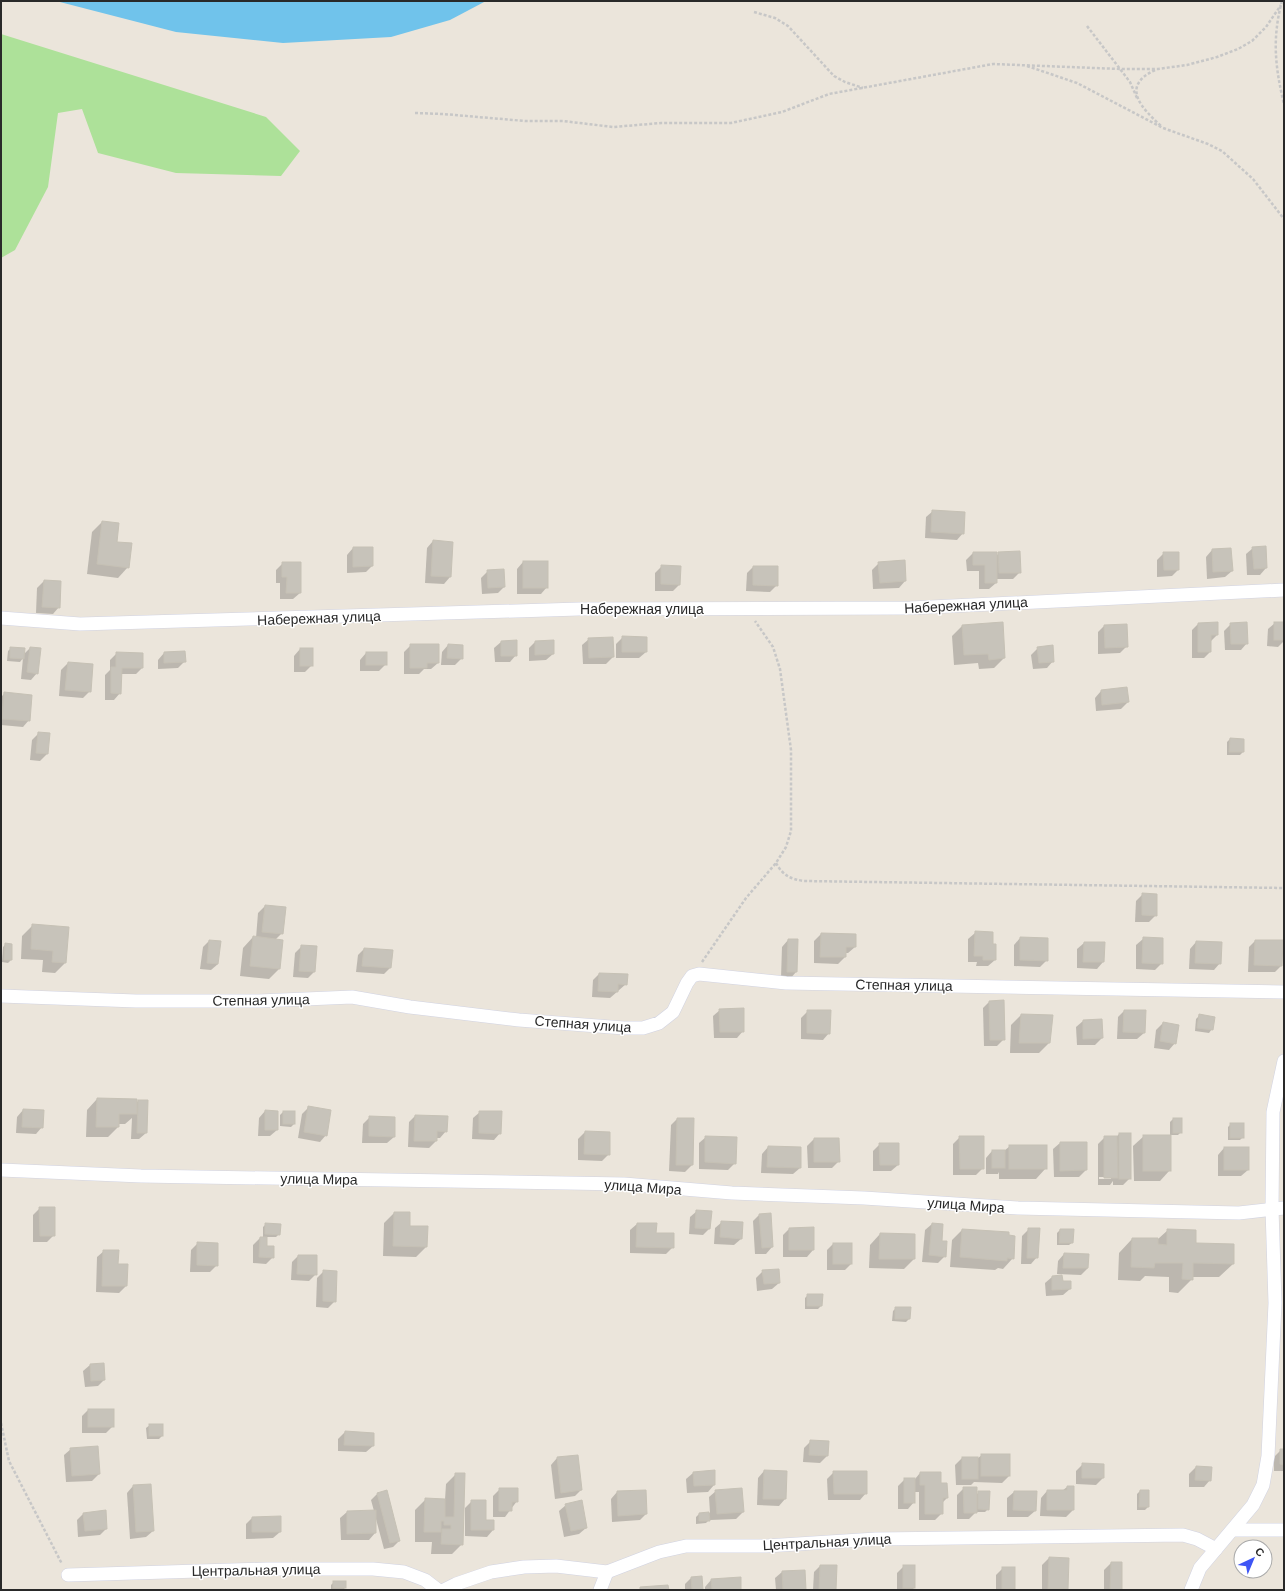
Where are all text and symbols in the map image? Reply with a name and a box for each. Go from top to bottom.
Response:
street label: Набережная улица [904,594,1028,616]
street label: Набережная улица [580,601,704,617]
street label: Набережная улица [257,608,381,628]
street label: Степная улица [855,976,953,994]
street label: Степная улица [212,991,310,1009]
street label: Степная улица [534,1013,632,1035]
street label: улица Мира [280,1170,358,1188]
street label: улица Мира [604,1176,682,1198]
street label: улица Мира [927,1194,1005,1216]
street label: Центральная улица [762,1531,892,1553]
north arrow [1233,1539,1273,1579]
text: С [1253,1545,1267,1559]
street label: Центральная улица [191,1561,321,1579]

